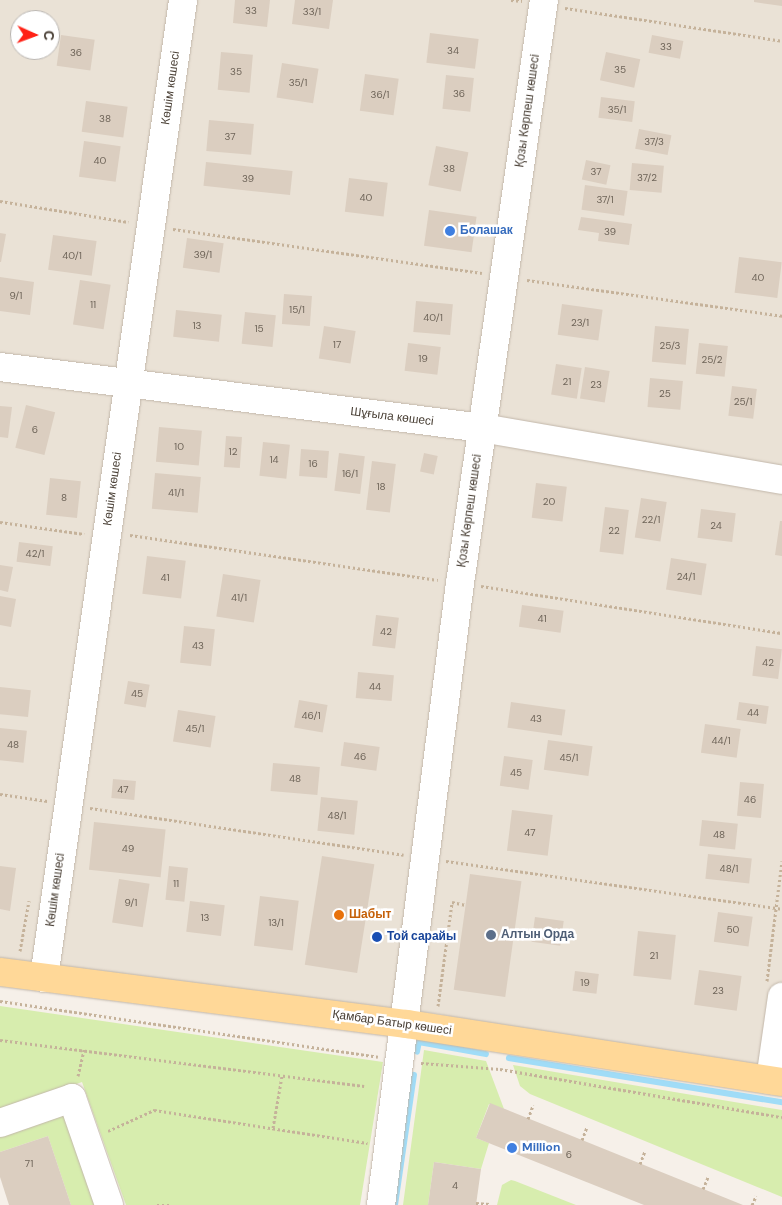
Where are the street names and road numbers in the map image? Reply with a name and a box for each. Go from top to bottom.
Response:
street label: Көшім көшесі [159,50,183,126]
street label: Қозы Көрпеш көшесі [513,54,543,168]
street label: Шұғыла көшесі [350,405,434,429]
street label: Көшім көшесі [101,451,125,527]
street label: Қозы Көрпеш көшесі [455,454,485,568]
street label: Көшім көшесі [44,852,68,928]
street label: Қамбар Батыр көшесі [332,1008,452,1038]

